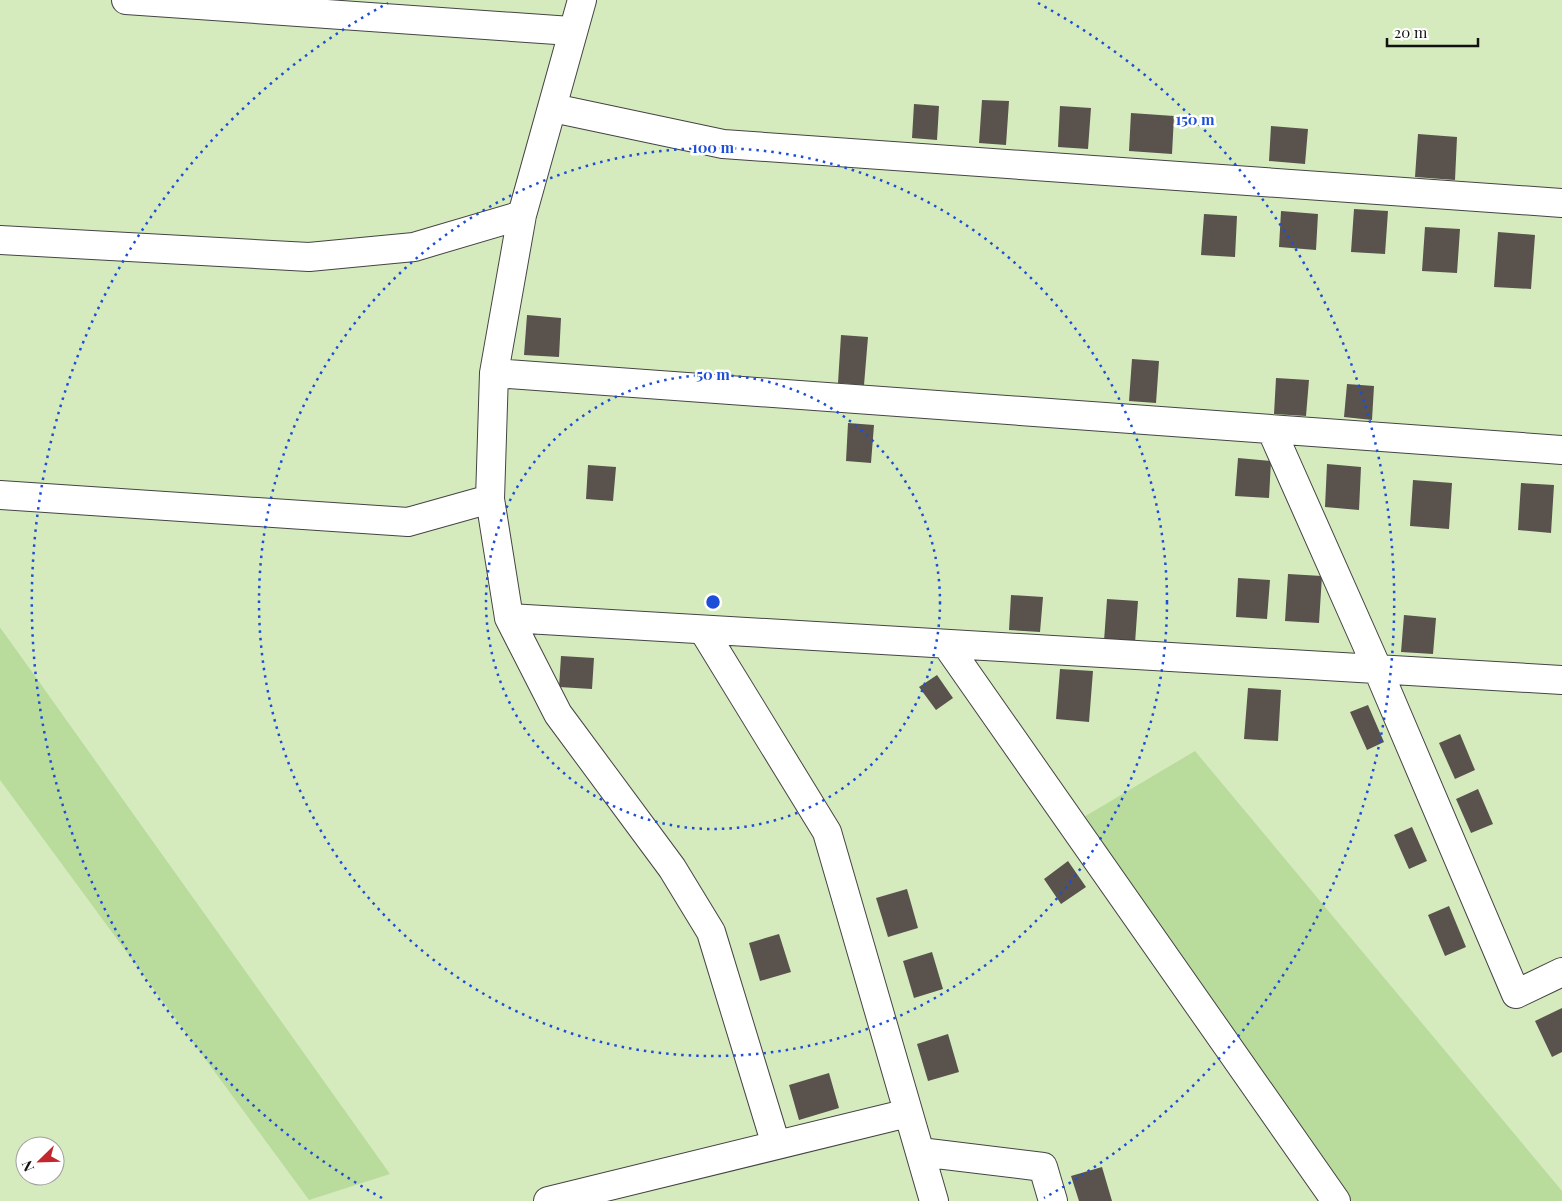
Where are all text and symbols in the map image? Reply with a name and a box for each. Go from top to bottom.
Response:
scale bar [1387,15,1478,47]
text: 20 m [1394,22,1428,42]
text: 150 m [1175,109,1215,129]
text: 100 m [692,137,735,157]
text: 50 m [696,364,730,384]
centre of rings [704,593,722,611]
north arrow [15,1136,65,1186]
text: N [17,1158,38,1175]

